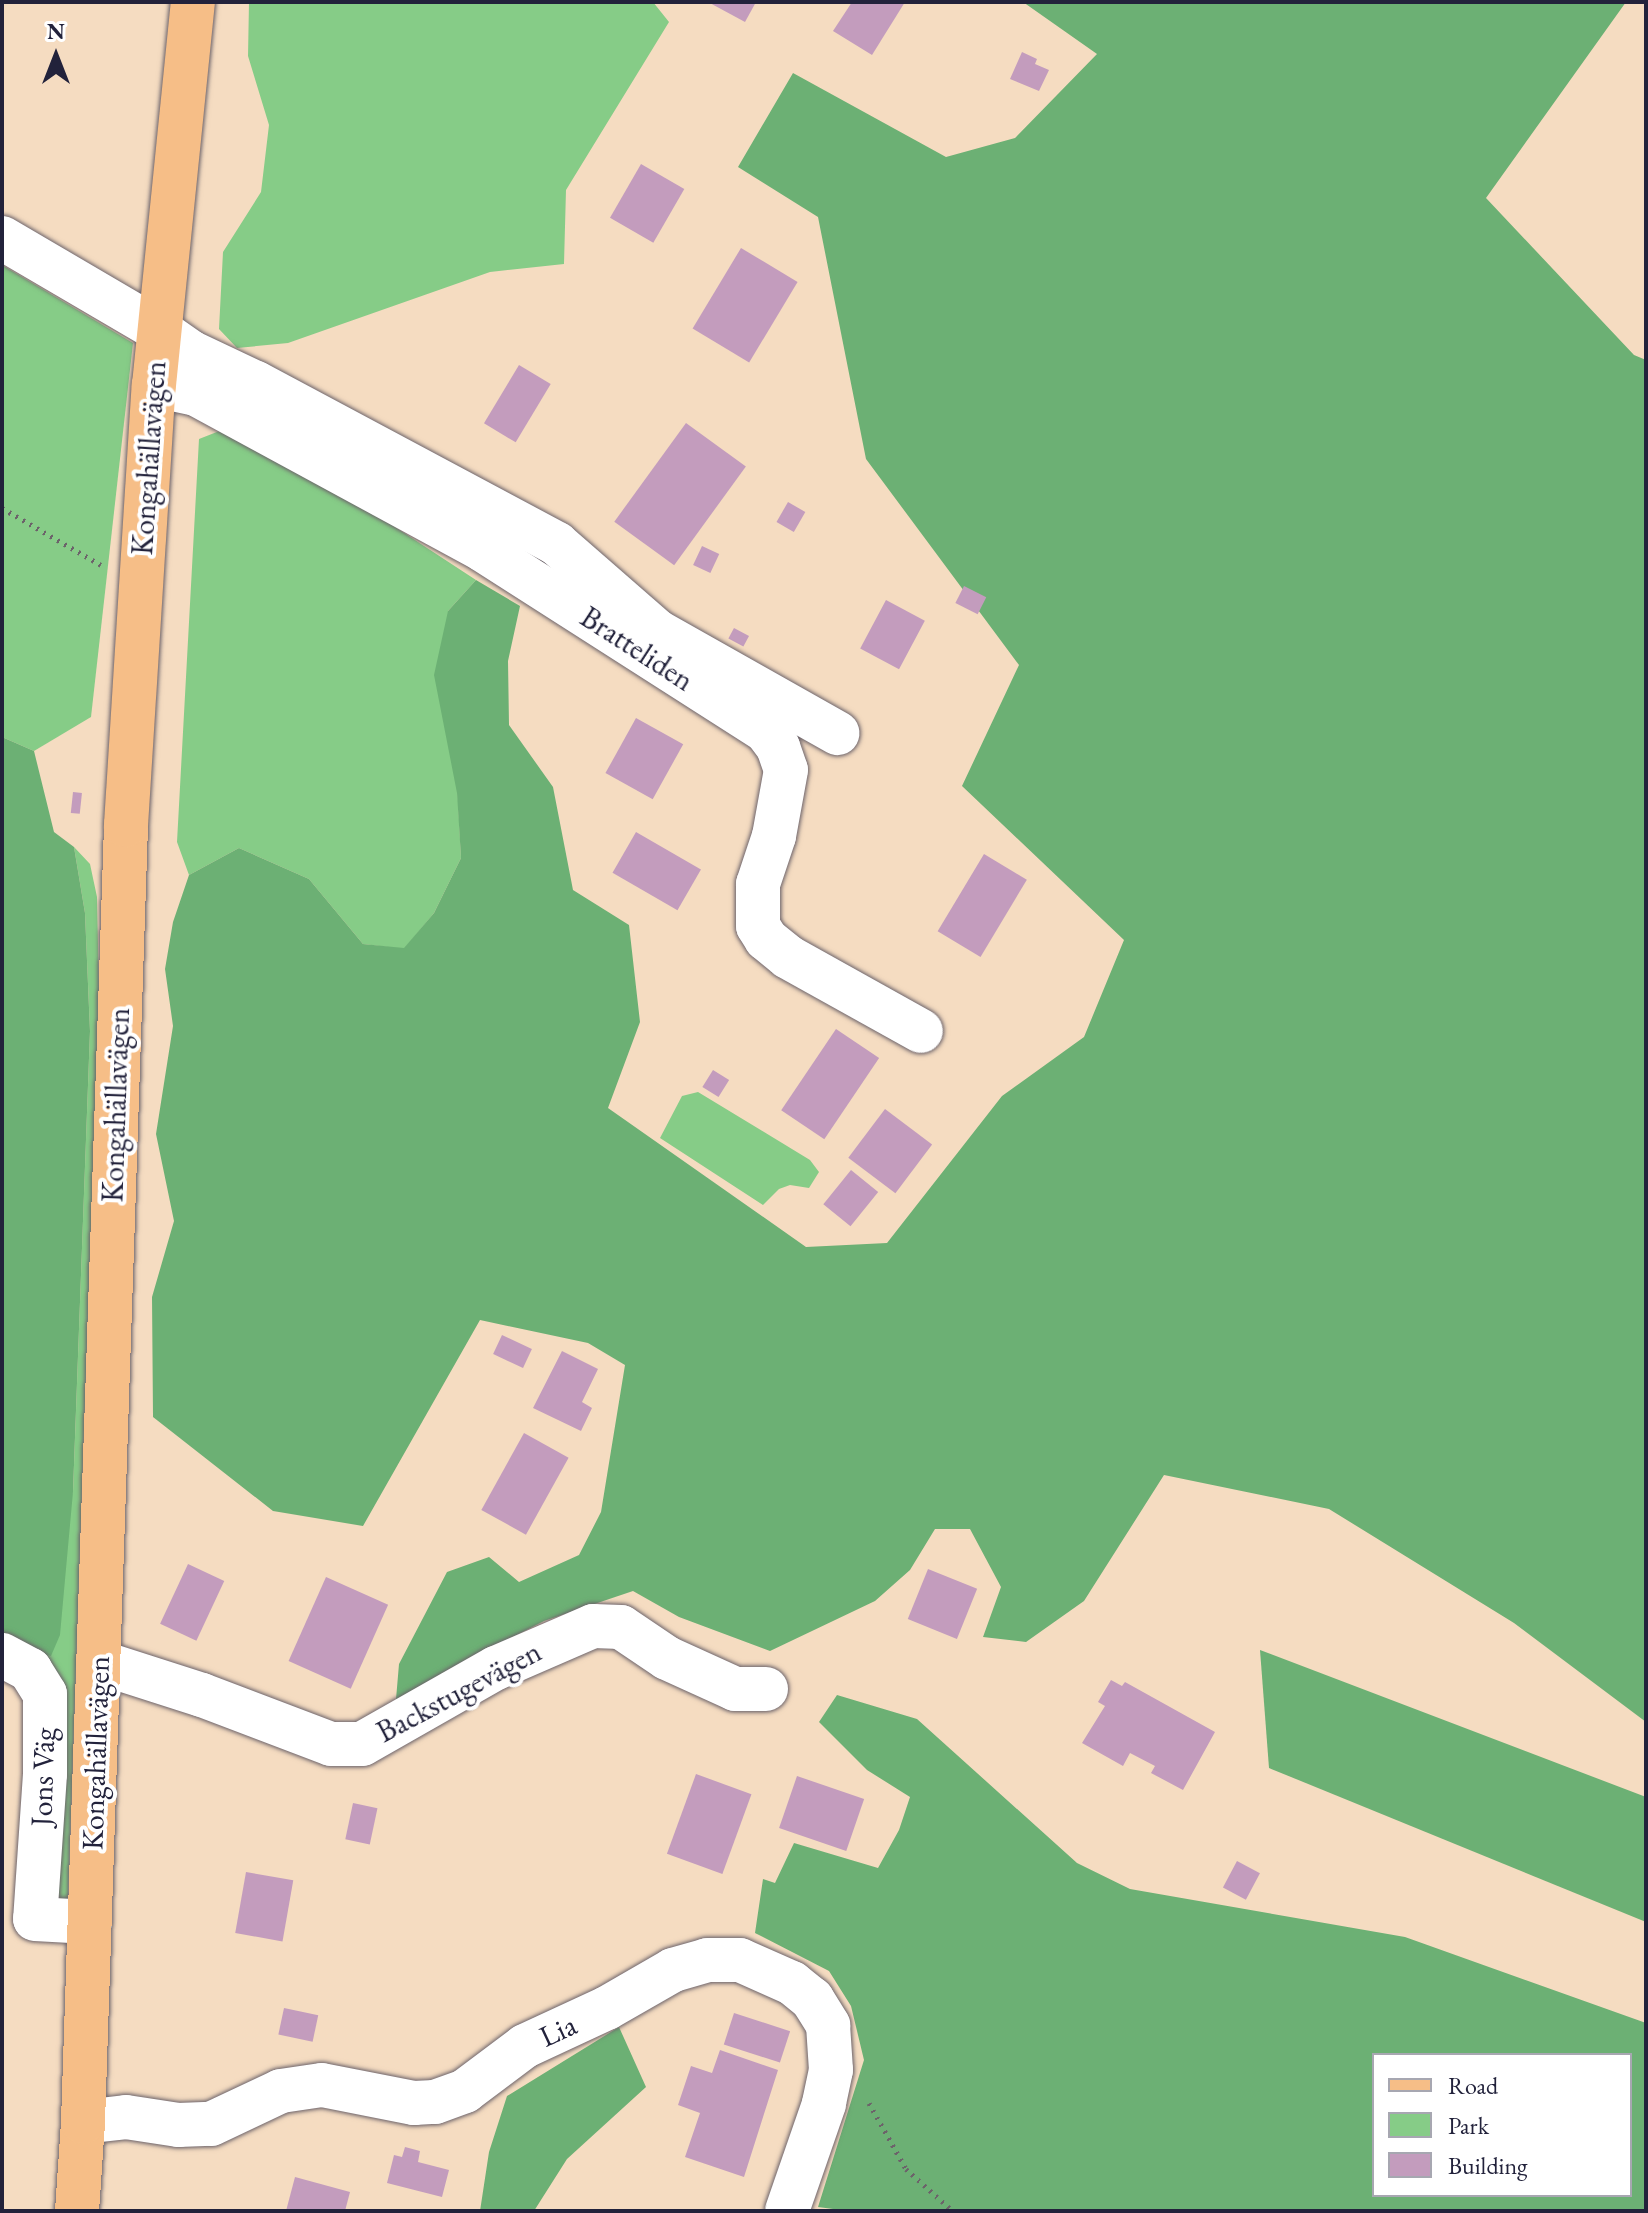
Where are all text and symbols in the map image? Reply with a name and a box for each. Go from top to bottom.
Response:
north arrow [16,16,96,96]
text: N [47,17,65,46]
street label: Kongahällavägen [124,360,174,556]
street label: Bratteliden [574,599,700,699]
street label: Kongahällavägen [95,1007,137,1203]
street label: Backstugevägen [371,1634,547,1750]
street label: Kongahällavägen [75,1655,117,1851]
street label: Jons Väg [23,1727,63,1827]
street label: Lia [534,2007,582,2055]
legend [1372,2053,1632,2197]
text: Road [1448,2070,1498,2101]
text: Park [1448,2110,1489,2141]
text: Building [1448,2150,1528,2181]

